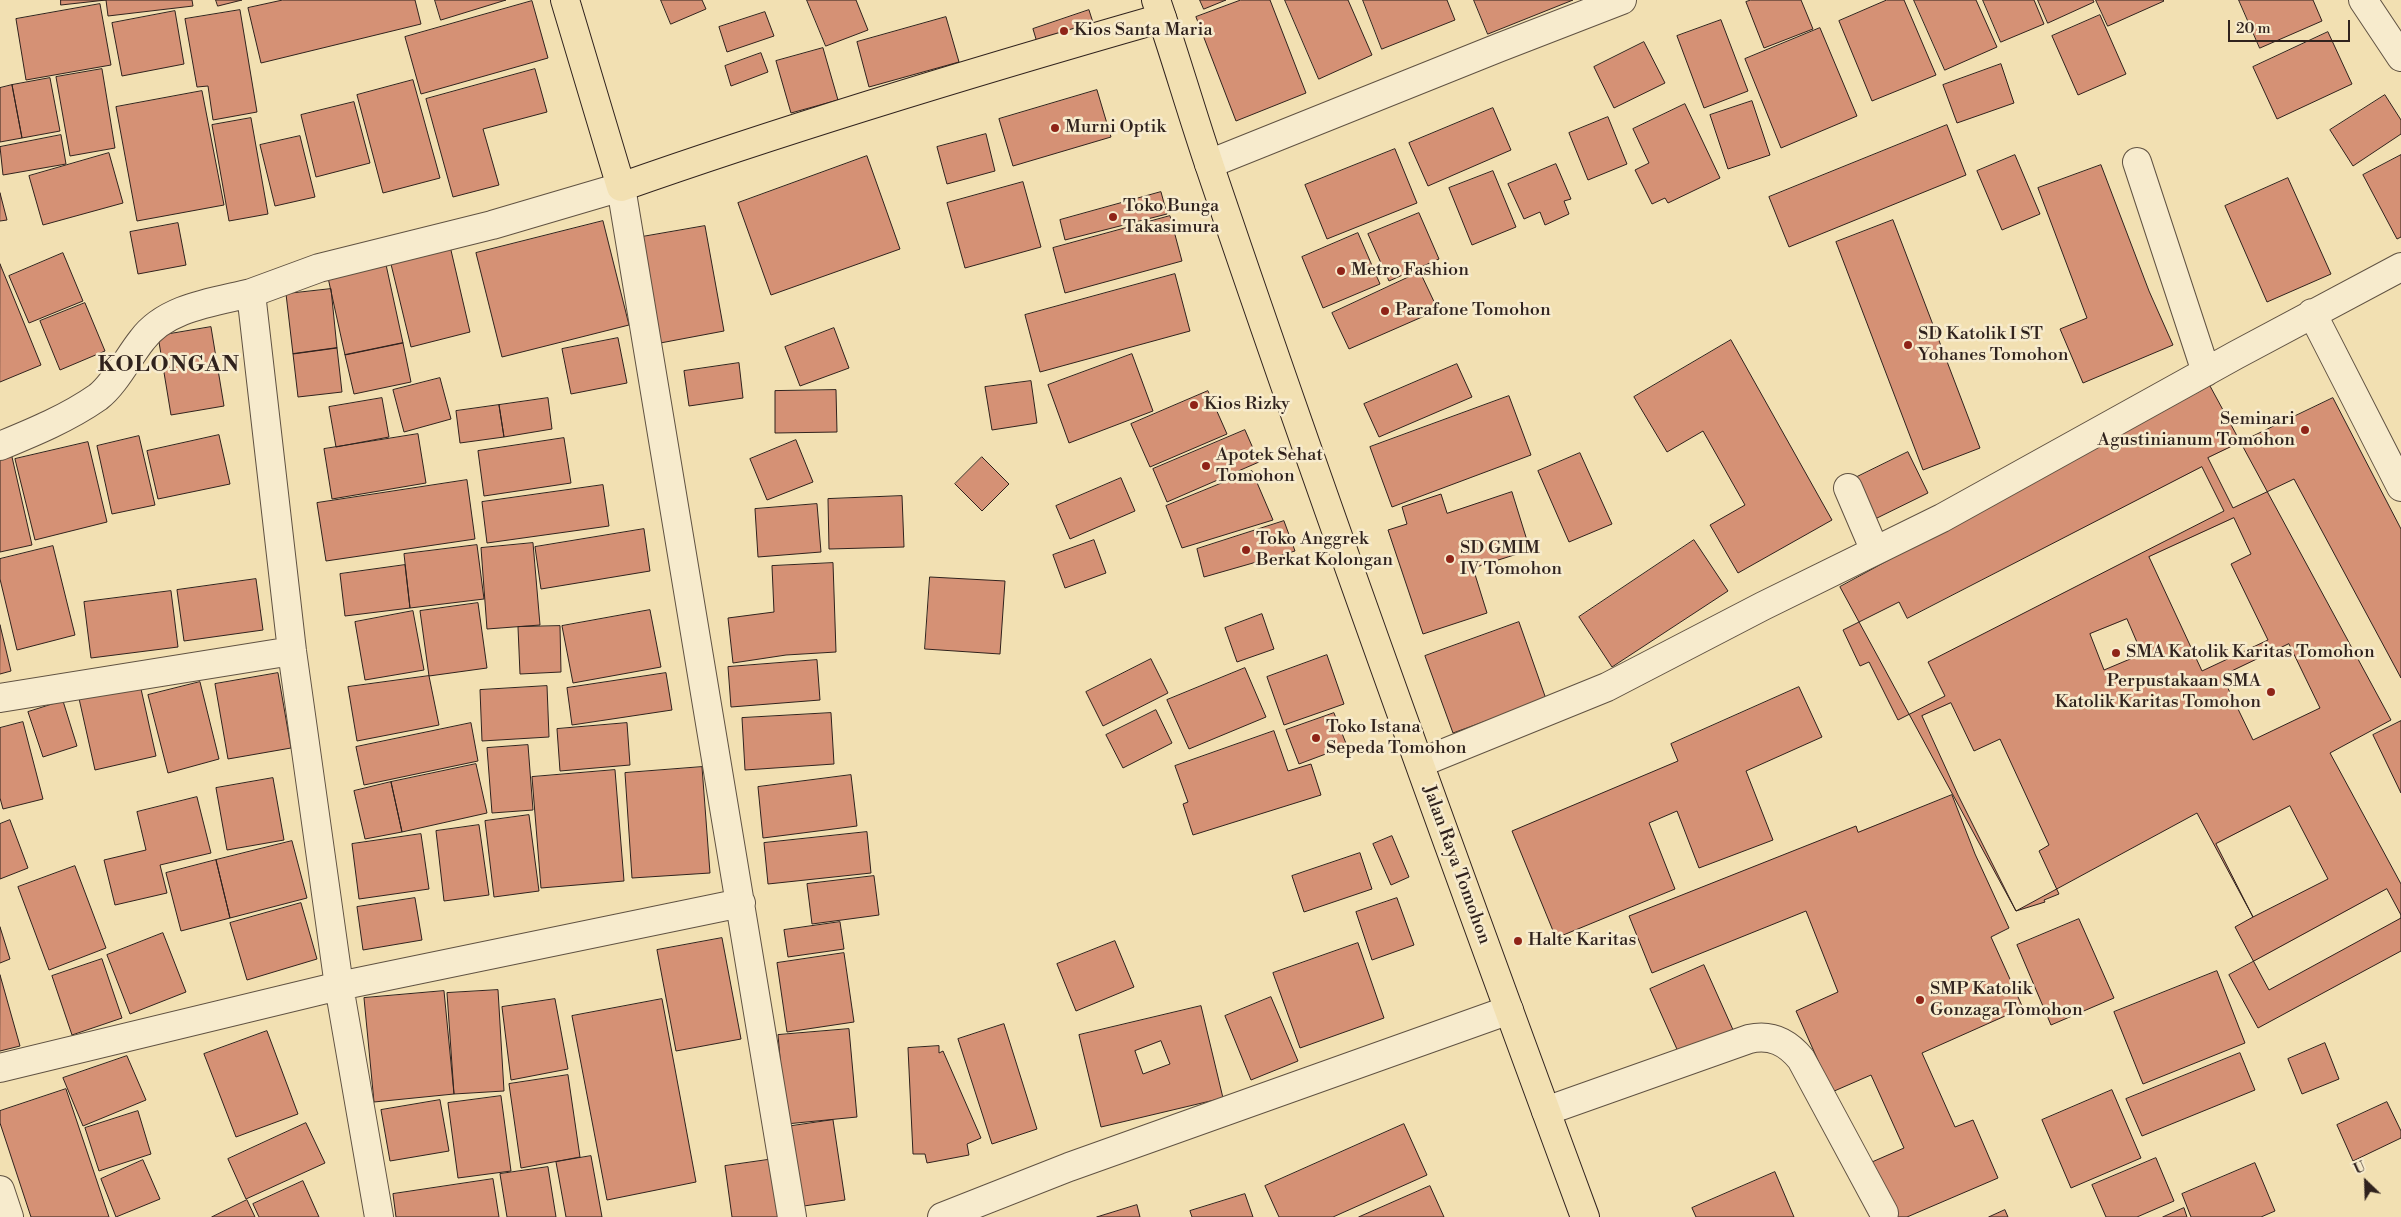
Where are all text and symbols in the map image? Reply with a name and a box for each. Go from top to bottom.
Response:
scale bar [2231,10,2354,42]
text: 20 m [2236,19,2271,38]
place label: Kios Santa Maria [1074,20,1213,42]
marker: Kios Santa Maria [1058,25,1070,37]
place label: Murni Optik [1065,117,1166,139]
marker: Murni Optik [1049,122,1061,134]
place label: Toko Bunga Takasimura [1123,196,1219,238]
marker: Toko Bunga Takasimura [1107,211,1119,223]
place label: Metro Fashion [1351,260,1469,282]
marker: Metro Fashion [1335,265,1347,277]
place label: Parafone Tomohon [1395,300,1551,322]
marker: Parafone Tomohon [1379,305,1391,317]
place label: SD Katolik I ST Yohanes Tomohon [1918,324,2068,366]
marker: SD Katolik I ST Yohanes Tomohon [1902,339,1914,351]
district label: KOLONGAN [97,353,241,379]
place label: Kios Rizky [1204,394,1290,416]
marker: Kios Rizky [1188,399,1200,411]
place label: Seminari Agustinianum Tomohon [2097,409,2295,452]
marker: Seminari Agustinianum Tomohon [2299,424,2311,436]
place label: Apotek Sehat Tomohon [1216,445,1323,488]
marker: Apotek Sehat Tomohon [1200,460,1212,472]
place label: Toko Anggrek Berkat Kolongan [1256,529,1393,572]
place label: SD GMIM IV Tomohon [1460,538,1562,580]
marker: Toko Anggrek Berkat Kolongan [1240,544,1252,556]
marker: SD GMIM IV Tomohon [1444,553,1456,565]
place label: SMA Katolik Karitas Tomohon [2126,642,2375,664]
marker: SMA Katolik Karitas Tomohon [2110,647,2122,659]
place label: Perpustakaan SMA Katolik Karitas Tomohon [2055,671,2261,714]
marker: Perpustakaan SMA Katolik Karitas Tomohon [2265,686,2277,698]
place label: Toko Istana Sepeda Tomohon [1326,717,1467,760]
marker: Toko Istana Sepeda Tomohon [1310,732,1322,744]
street label: Jalan Raya Tomohon [1417,783,1495,947]
place label: Halte Karitas [1528,930,1636,952]
marker: Halte Karitas [1512,935,1524,947]
place label: SMP Katolik Gonzaga Tomohon [1930,979,2083,1022]
marker: SMP Katolik Gonzaga Tomohon [1914,994,1926,1006]
north arrow [2341,1157,2391,1207]
text: U [2351,1158,2369,1179]

